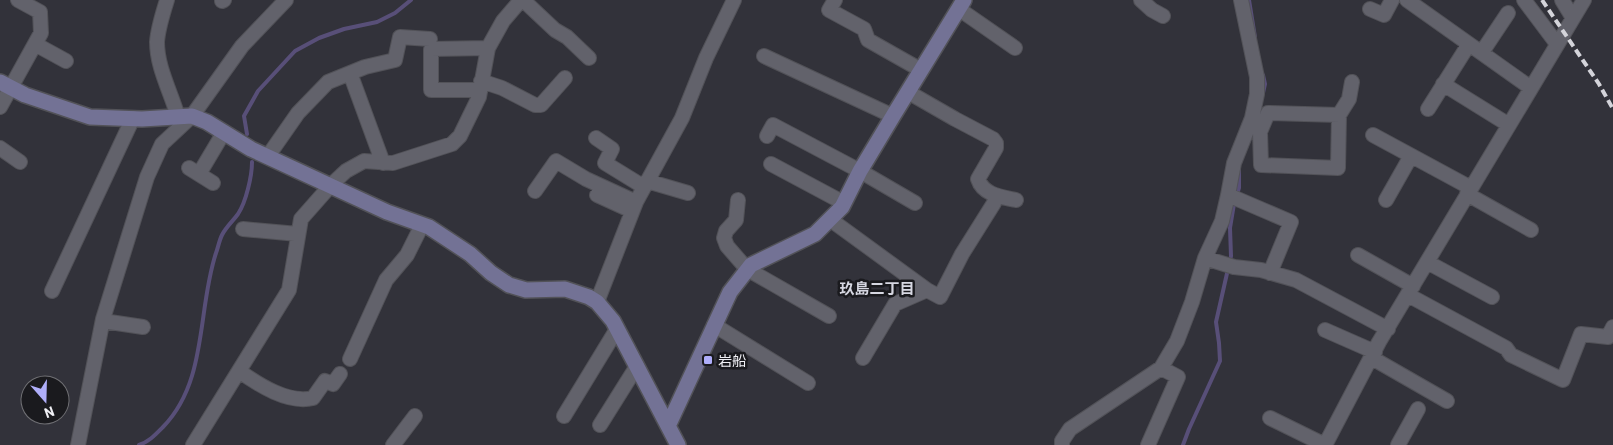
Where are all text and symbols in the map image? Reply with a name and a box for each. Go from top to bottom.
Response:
district label: 玖島二丁目 [839,279,915,297]
place label: 岩船 [718,352,746,369]
marker: 岩船 [702,354,714,366]
north arrow [20,375,70,425]
text: N [42,403,57,422]

